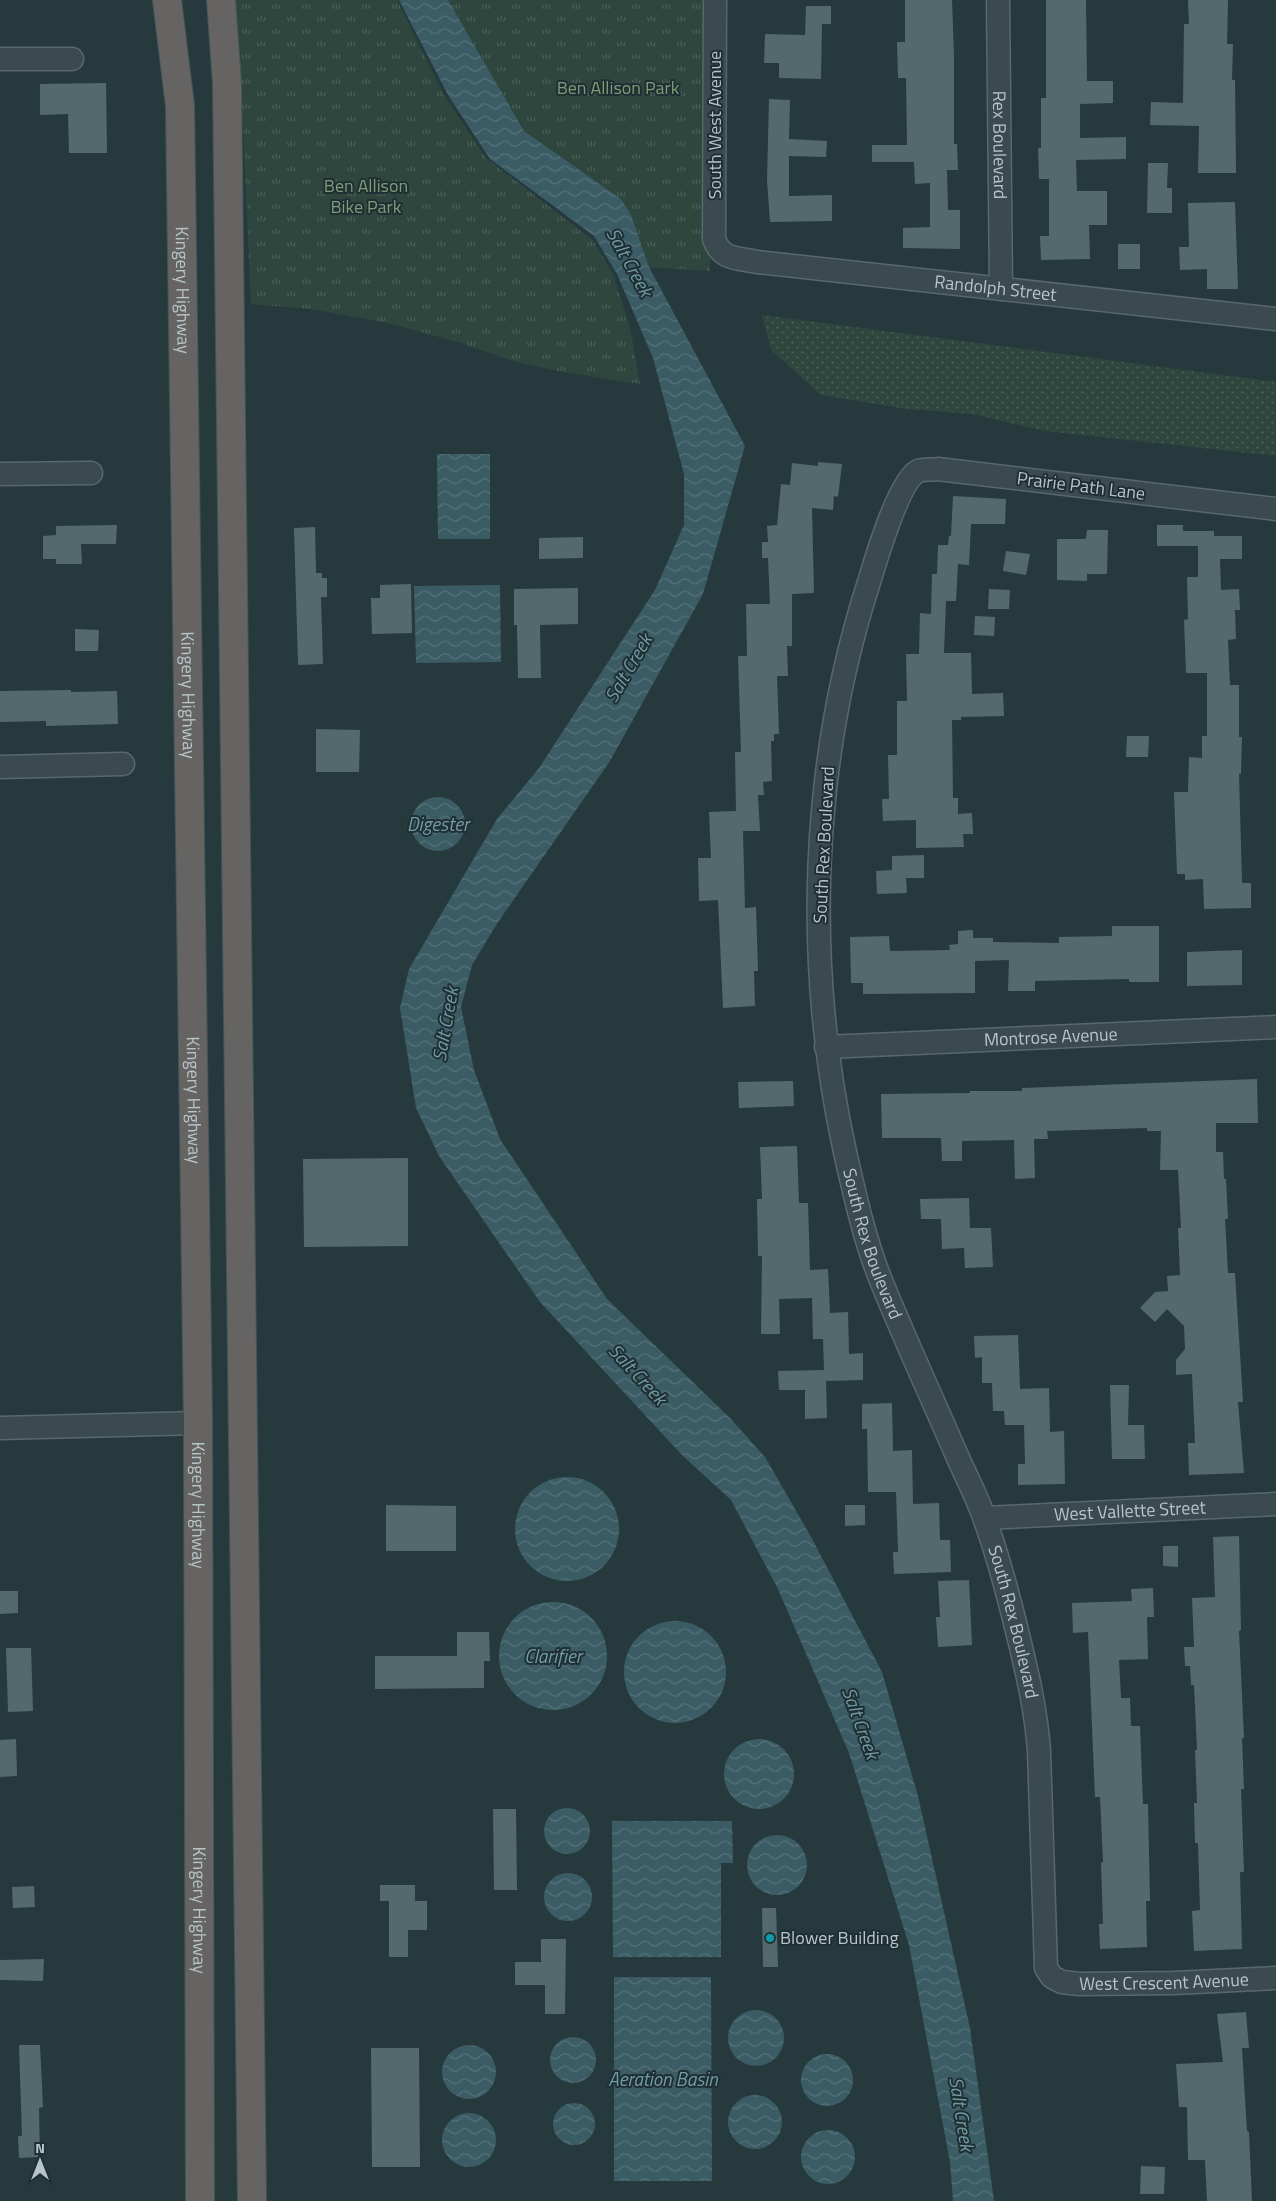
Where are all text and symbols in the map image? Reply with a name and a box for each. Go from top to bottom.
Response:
street label: South West Avenue [701,51,728,199]
park label: Ben Allison Park [557,74,680,101]
street label: Rex Boulevard [986,91,1014,199]
park label: Ben Allison Bike Park [324,172,408,220]
water label: Salt Creek [600,222,662,304]
street label: Kingery Highway [169,226,197,354]
street label: Randolph Street [933,268,1059,308]
street label: Prairie Path Lane [1015,464,1147,507]
water label: Salt Creek [596,626,660,707]
street label: Kingery Highway [174,631,203,759]
street label: South Rex Boulevard [806,766,841,924]
water label: Digester [407,809,471,838]
water label: Salt Creek [424,982,466,1063]
street label: Montrose Avenue [983,1020,1118,1053]
street label: Kingery Highway [180,1036,208,1164]
street label: South Rex Boulevard [836,1165,910,1323]
water label: Salt Creek [602,1336,676,1413]
street label: Kingery Highway [185,1441,212,1569]
street label: West Vallette Street [1053,1493,1207,1528]
street label: South Rex Boulevard [981,1542,1046,1701]
water label: Clarifier [524,1641,584,1670]
water label: Salt Creek [835,1683,889,1765]
street label: Kingery Highway [186,1846,213,1974]
place label: Blower Building [780,1924,899,1951]
marker: Blower Building [764,1932,776,1944]
street label: West Crescent Avenue [1079,1965,1249,1997]
water label: Aeration Basin [608,2064,718,2093]
water label: Salt Creek [942,2075,983,2156]
north arrow [15,2136,65,2186]
text: N [35,2137,45,2158]

